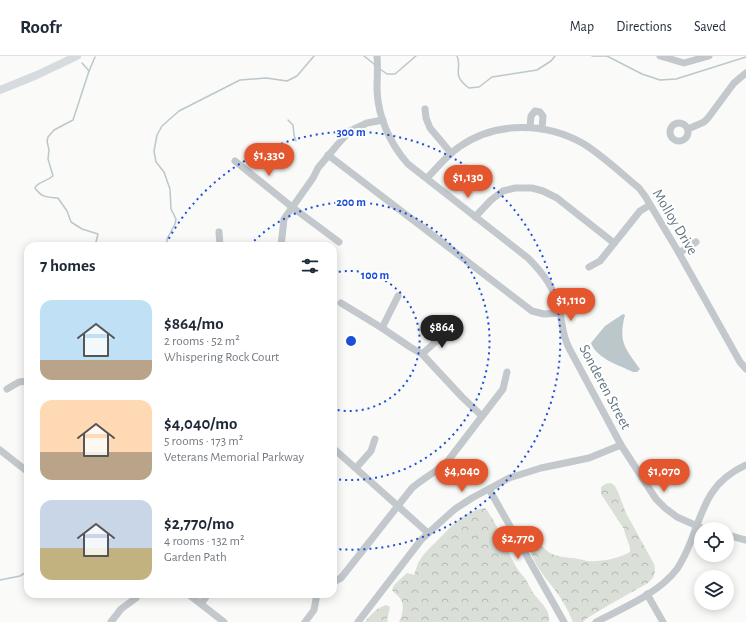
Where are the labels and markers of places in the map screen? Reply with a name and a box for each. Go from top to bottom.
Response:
pin: $1,330 [236,143,302,177]
pin: $1,130 [435,165,501,199]
pin: $1,110 [538,288,604,322]
pin: $864 [418,315,466,349]
centre of rings [344,334,358,348]
pin: $4,040 [429,459,495,493]
pin: $1,070 [631,459,697,493]
pin: $2,770 [485,526,551,560]

